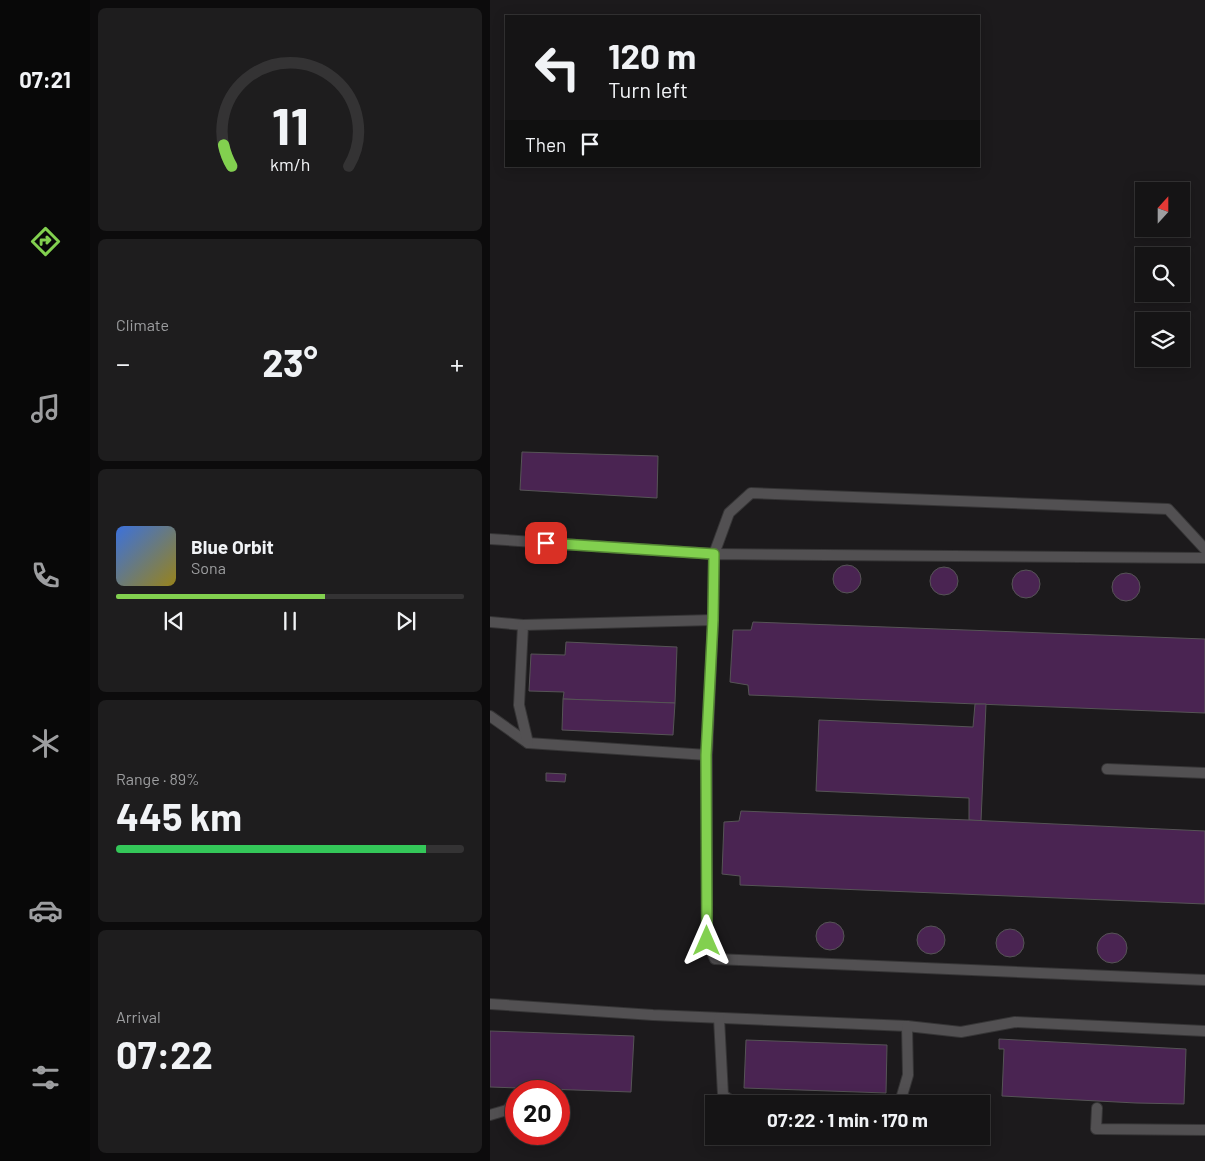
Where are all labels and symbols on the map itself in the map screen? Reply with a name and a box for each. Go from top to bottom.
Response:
north arrow [1135,182,1190,238]
pin [525,522,567,564]
position arrow [680,914,732,966]
speed limit sign: 20 [505,1080,570,1145]

